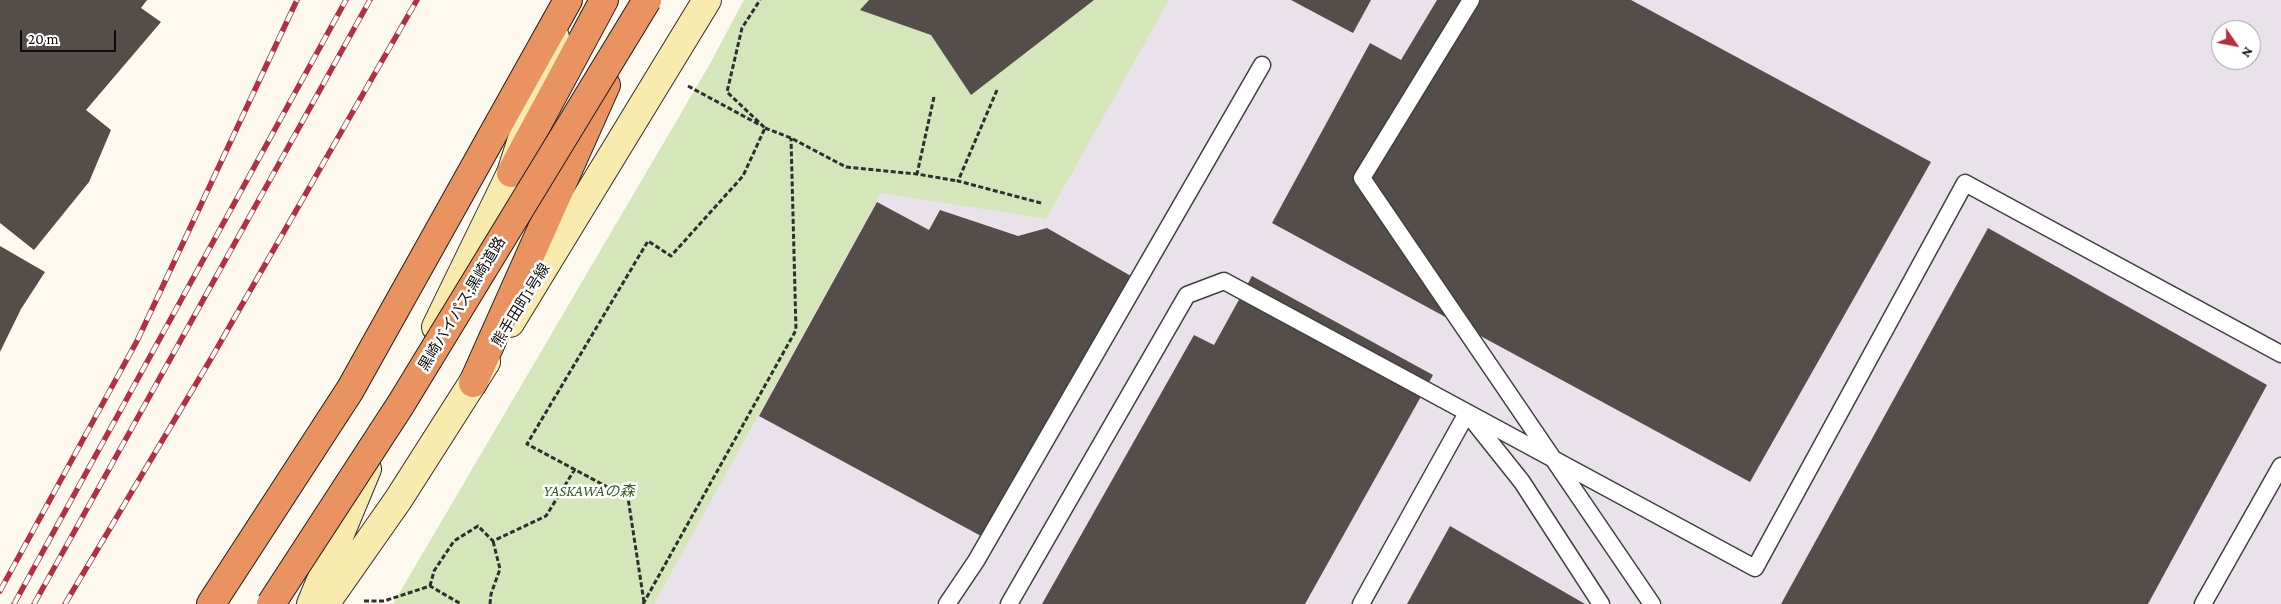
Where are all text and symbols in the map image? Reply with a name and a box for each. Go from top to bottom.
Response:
scale bar [22,20,119,52]
north arrow [2211,20,2261,70]
text: 20 m [28,31,59,47]
text: N [2238,44,2257,61]
street label: 黒崎バイパス;黒崎道路 [415,234,509,374]
street label: 熊手田町1号線 [488,260,554,350]
park label: YASKAWAの森 [543,482,635,500]

